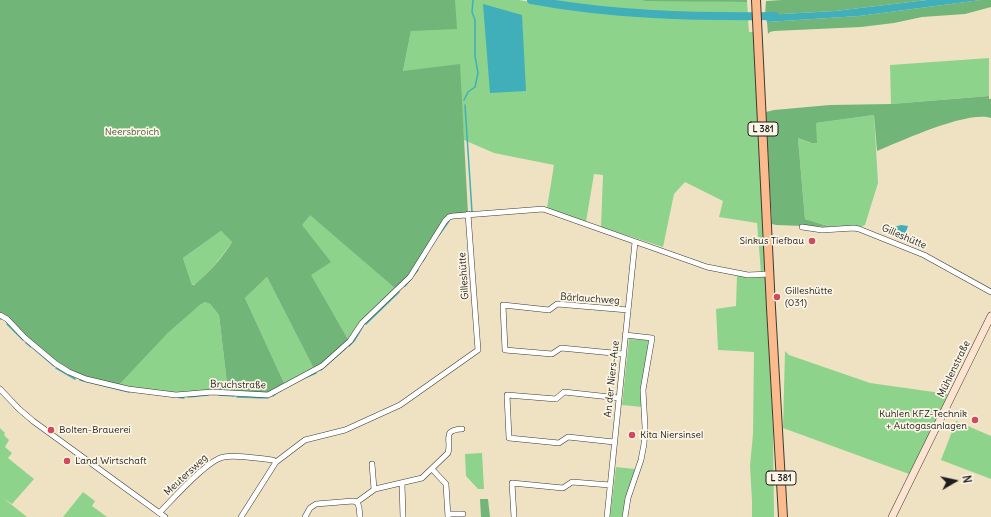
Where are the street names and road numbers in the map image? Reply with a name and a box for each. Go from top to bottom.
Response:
road number: L 381 [748,122,778,136]
street label: Gilleshütte [880,222,928,252]
street label: Gilleshütte [456,252,472,300]
street label: Bärlauchweg [560,291,620,307]
street label: Mühlenstraße [935,339,973,399]
street label: An der Niers-Aue [602,340,622,418]
street label: Bruchstraße [210,379,266,391]
street label: Meutersweg [162,452,210,498]
road number: L 381 [766,471,796,485]

